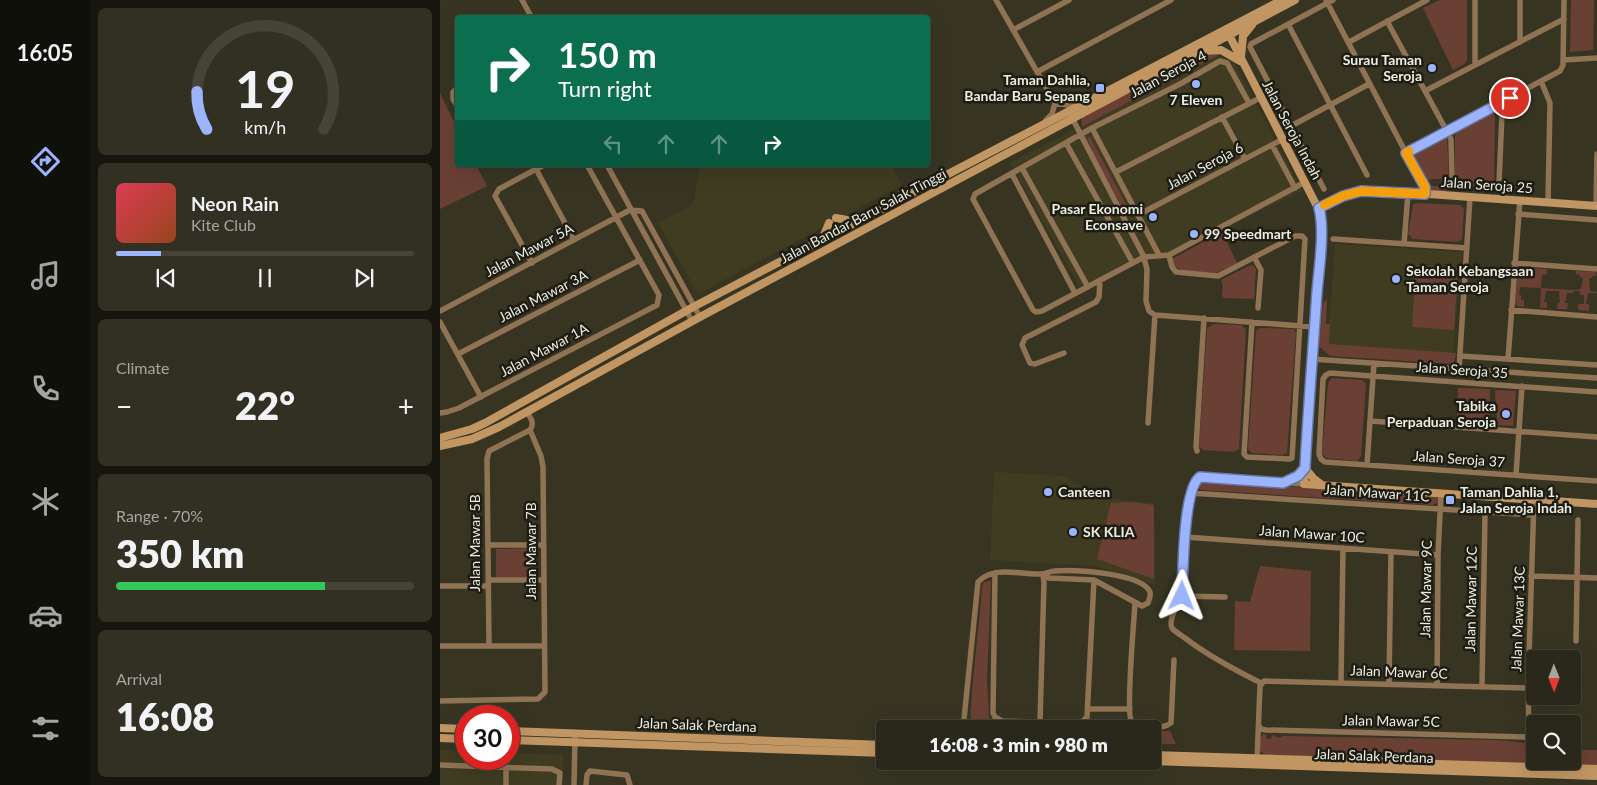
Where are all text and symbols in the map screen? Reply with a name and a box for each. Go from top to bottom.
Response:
text: 150 m [558,33,657,75]
icon: right [475,35,540,100]
text: 16:05 [17,39,73,66]
street label: Jalan Seroja 4 [1127,46,1209,101]
place label: Surau Taman Seroja [1343,51,1422,84]
text: 19 [235,57,295,119]
marker: Surau Taman Seroja [1426,62,1438,74]
place label: Taman Dahlia, Bandar Baru Sepang [964,71,1091,104]
text: Turn right [558,75,652,102]
street label: Jalan Seroja Indah [1259,77,1326,182]
pin [1489,77,1531,119]
marker: 7 Eleven [1190,78,1202,90]
marker: Taman Dahlia, Bandar Baru Sepang [1094,82,1106,94]
icon: arrive [1496,84,1524,112]
place label: 7 Eleven [1170,91,1223,108]
text: km/h [244,116,286,138]
icon: left [599,130,627,158]
icon: ahead [652,130,680,158]
icon: ahead [705,130,733,158]
icon: right [758,130,786,158]
street label: Jalan Seroja 6 [1164,138,1246,193]
icon: directions [28,144,63,179]
street label: Jalan Bandar Baru Salak Tinggi [777,164,949,267]
street label: Jalan Seroja 25 [1441,173,1534,196]
text: Neon Rain [191,192,279,215]
place label: Pasar Ekonomi Econsave [1051,200,1144,233]
marker: Pasar Ekonomi Econsave [1147,211,1159,223]
text: Kite Club [191,215,256,234]
street label: Jalan Mawar 5A [482,219,576,280]
place label: 99 Speedmart [1204,225,1292,242]
marker: 99 Speedmart [1188,228,1200,240]
icon: music [28,258,63,293]
place label: Sekolah Kebangsaan Taman Seroja [1406,262,1533,295]
icon: previous [152,264,180,292]
icon: pause [251,264,279,292]
icon: next [350,264,378,292]
street label: Jalan Mawar 3A [495,266,591,325]
marker: Sekolah Kebangsaan Taman Seroja [1390,273,1402,285]
street label: Jalan Mawar 1A [497,319,591,380]
text: Climate [116,358,169,377]
street label: Jalan Seroja 35 [1416,358,1509,381]
icon: phone [28,371,63,406]
text: 22° [235,382,295,428]
text: − [116,389,132,423]
text: + [398,389,414,423]
place label: Tabika Perpaduan Seroja [1387,397,1496,430]
marker: Tabika Perpaduan Seroja [1500,408,1512,420]
street label: Jalan Seroja 37 [1413,447,1506,470]
street label: Jalan Mawar 11C [1324,480,1431,505]
place label: Canteen [1058,483,1110,500]
place label: Taman Dahlia 1, Jalan Seroja Indah [1460,483,1572,516]
icon: climate [28,484,63,519]
marker: Canteen [1042,486,1054,498]
street label: Jalan Mawar 5B [466,494,483,592]
marker: Taman Dahlia 1, Jalan Seroja Indah [1444,494,1456,506]
street label: Jalan Mawar 7B [522,502,539,600]
text: Range · 70% [116,506,203,525]
street label: Jalan Mawar 10C [1259,521,1366,546]
place label: SK KLIA [1083,523,1135,540]
marker: SK KLIA [1067,526,1079,538]
text: 350 km [116,530,244,576]
street label: Jalan Mawar 9C [1416,539,1435,638]
street label: Jalan Mawar 12C [1461,545,1480,652]
street label: Jalan Mawar 13C [1507,565,1528,672]
position arrow [1155,569,1207,621]
icon: car [28,598,63,633]
north arrow [1526,650,1581,705]
map controls [1526,650,1581,770]
street label: Jalan Mawar 6C [1350,661,1449,682]
text: Arrival [116,669,162,688]
text: 16:08 [116,693,214,739]
speed limit sign: 30 [455,705,520,770]
icon: filters [28,711,63,746]
street label: Jalan Mawar 5C [1342,711,1441,730]
street label: Jalan Salak Perdana [637,714,757,735]
button: search [1526,715,1581,770]
text: 16:08 · 3 min · 980 m [929,733,1108,756]
street label: Jalan Salak Perdana [1314,745,1434,766]

